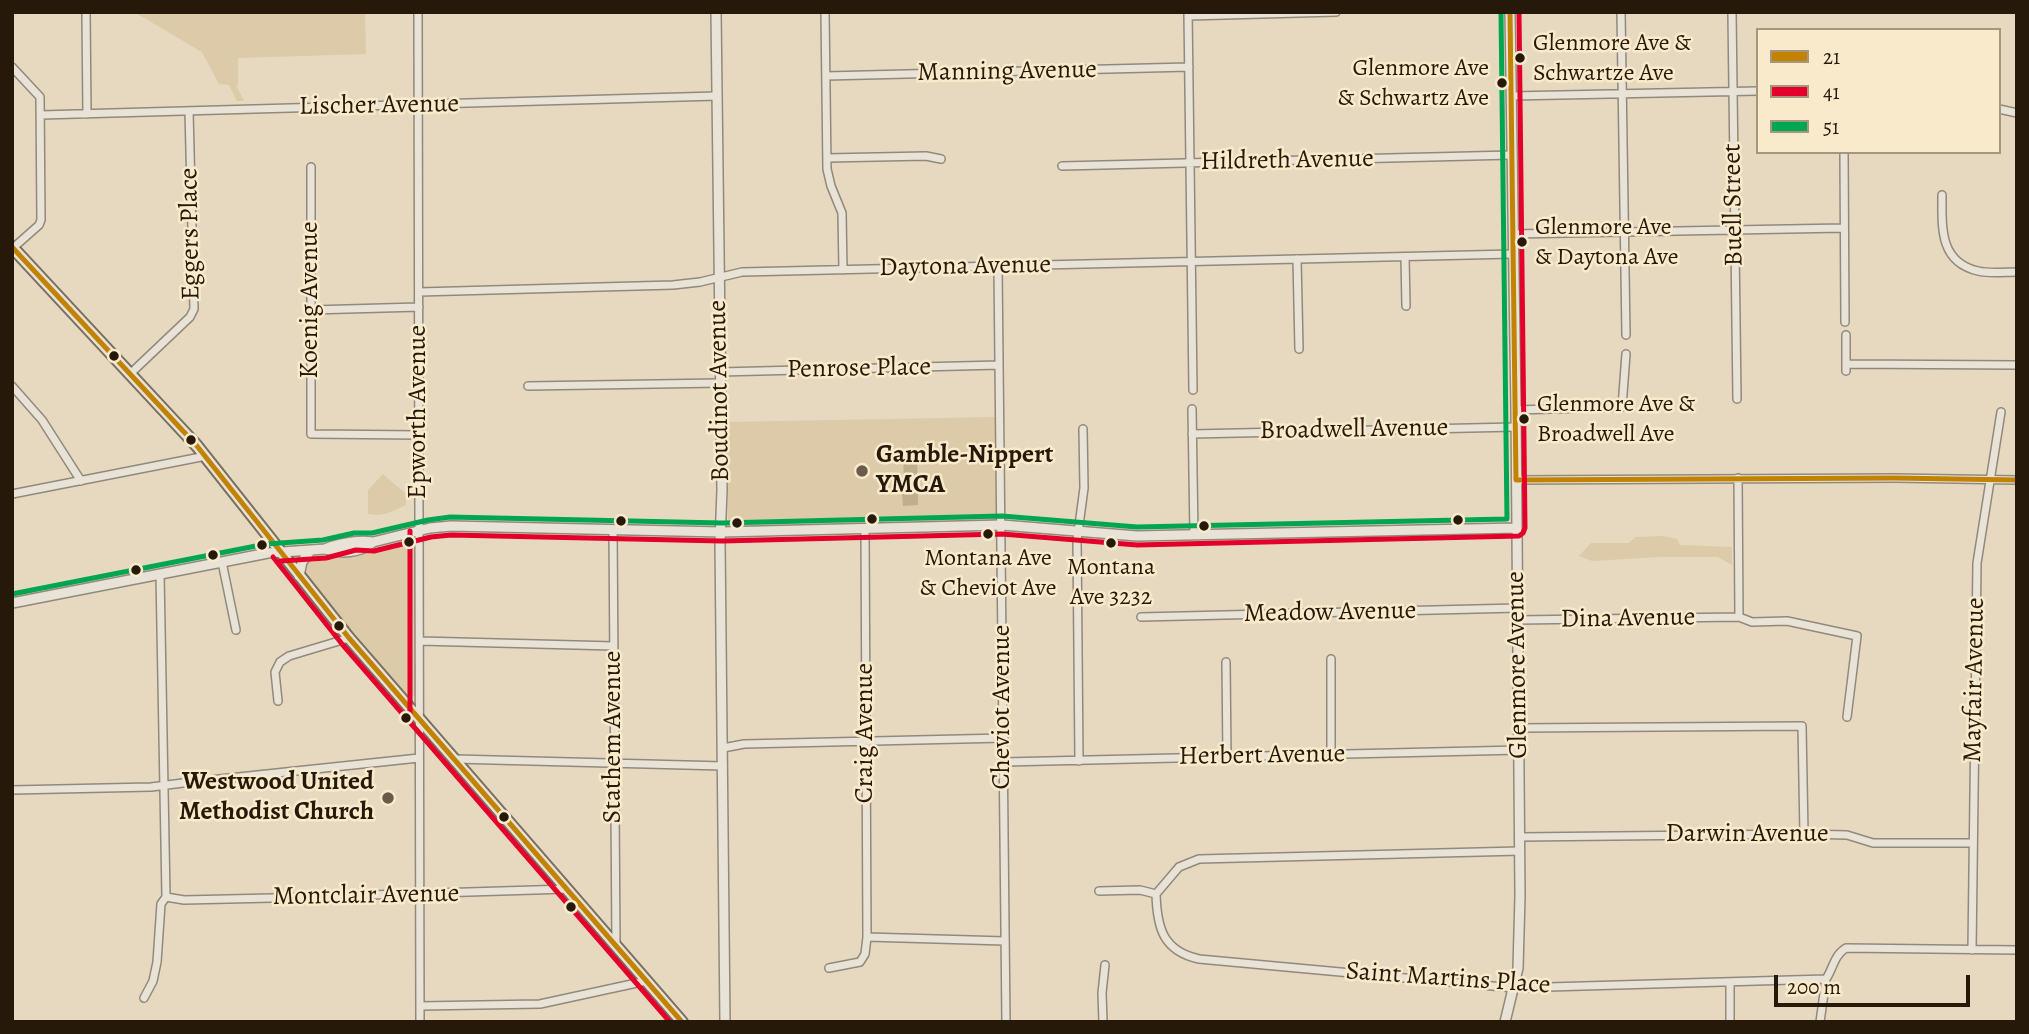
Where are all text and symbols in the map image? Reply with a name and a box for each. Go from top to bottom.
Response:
legend [1756,28,2001,154]
place label: Glenmore Ave & Schwartze Ave [1533,30,1691,86]
text: 21 [1823,43,1840,71]
marker: Glenmore Ave & Schwartze Ave [1513,51,1527,65]
street label: Manning Avenue [917,55,1097,89]
place label: Glenmore Ave & Schwartz Ave [1337,55,1489,111]
marker: Glenmore Ave & Schwartz Ave [1495,76,1509,90]
text: 41 [1823,78,1840,106]
street label: Lischer Avenue [299,89,459,123]
text: 51 [1823,113,1839,141]
street label: Buell Street [1717,143,1751,267]
street label: Hildreth Avenue [1200,144,1374,178]
street label: Eggers Place [174,167,208,301]
place label: Glenmore Ave & Daytona Ave [1535,214,1678,270]
street label: Koenig Avenue [295,221,327,379]
marker: Glenmore Ave & Daytona Ave [1515,235,1529,249]
street label: Daytona Avenue [879,250,1051,284]
street label: Boudinot Avenue [703,300,737,482]
street label: Epworth Avenue [403,325,435,499]
unlabelled marker [107,349,121,363]
street label: Penrose Place [787,352,931,386]
place label: Glenmore Ave & Broadwell Ave [1537,391,1695,447]
marker: Glenmore Ave & Broadwell Ave [1517,412,1531,426]
street label: Broadwell Avenue [1259,413,1449,447]
unlabelled marker [184,433,198,447]
place label: Gamble-Nippert YMCA [876,440,1053,502]
marker: Gamble-Nippert YMCA [854,463,870,479]
unlabelled marker [865,512,879,526]
unlabelled marker [1451,513,1465,527]
unlabelled marker [614,514,628,528]
unlabelled marker [730,516,744,530]
unlabelled marker [1197,519,1211,533]
marker: Montana Ave & Cheviot Ave [981,527,995,541]
unlabelled marker [402,535,416,549]
marker: Montana Ave 3232 [1104,536,1118,550]
unlabelled marker [255,538,269,552]
place label: Montana Ave & Cheviot Ave [920,545,1056,601]
unlabelled marker [206,548,220,562]
place label: Montana Ave 3232 [1067,554,1155,610]
unlabelled marker [129,563,143,577]
street label: Glenmore Avenue [1501,571,1535,759]
street label: Meadow Avenue [1243,596,1417,630]
street label: Mayfair Avenue [1958,597,1992,763]
street label: Dina Avenue [1560,602,1696,636]
unlabelled marker [332,619,346,633]
street label: Cheviot Avenue [987,625,1019,789]
street label: Stathem Avenue [598,651,630,823]
street label: Craig Avenue [850,663,882,803]
unlabelled marker [399,711,413,725]
street label: Herbert Avenue [1178,739,1346,773]
place label: Westwood United Methodist Church [179,767,374,828]
marker: Westwood United Methodist Church [380,790,396,806]
unlabelled marker [497,810,511,824]
street label: Darwin Avenue [1665,819,1829,851]
street label: Montclair Avenue [272,879,460,913]
unlabelled marker [564,900,578,914]
street label: Saint Martins Place [1344,956,1552,1002]
scale bar [1777,960,1973,1004]
text: 200 m [1787,973,1841,1001]

